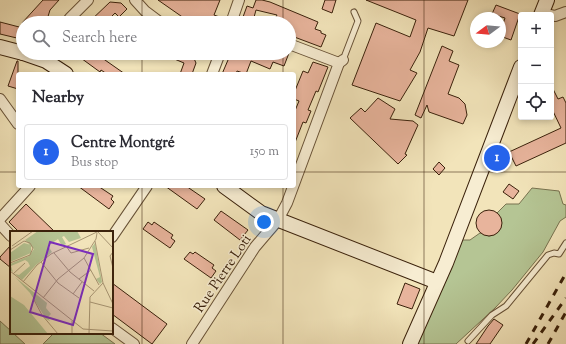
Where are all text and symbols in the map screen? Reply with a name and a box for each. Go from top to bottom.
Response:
north arrow [470,12,506,48]
map controls [518,12,554,120]
button: + [518,12,554,48]
search box [16,16,296,60]
icon: search [30,27,52,49]
text: Search here [62,28,137,49]
button: − [518,48,554,84]
button: locate [518,84,554,120]
text: Nearby [32,86,84,110]
text: Centre Montgré [71,133,175,154]
text: 1 [44,143,48,161]
text: 150 m [250,143,279,161]
pin: 1 [484,143,510,173]
text: Bus stop [71,154,118,172]
your location [254,212,274,232]
inset map [10,231,113,334]
street label: Rue Pierre Loti [190,231,257,317]

